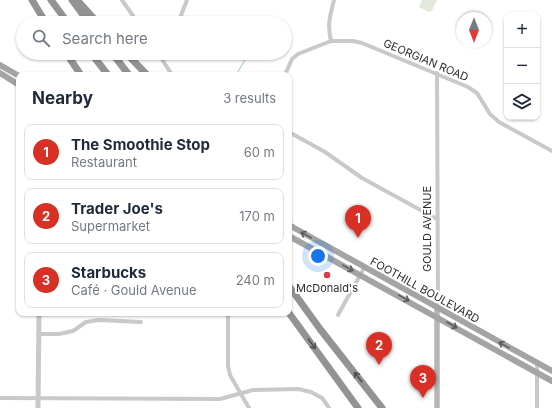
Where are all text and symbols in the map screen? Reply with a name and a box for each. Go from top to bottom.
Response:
north arrow [456,12,492,48]
map controls [504,12,540,120]
button: + [504,12,540,48]
search box [16,16,292,60]
icon: search [30,27,52,49]
text: Search here [62,29,148,48]
street label: GEORGIAN ROAD [381,36,471,84]
button: − [504,48,540,84]
button: layers [504,84,540,120]
text: Nearby [32,88,93,108]
text: 3 results [223,90,276,106]
text: The Smoothie Stop [71,135,210,154]
text: 1 [43,144,49,160]
text: 60 m [244,144,275,160]
text: Restaurant [71,154,137,170]
street label: GOULD AVENUE [420,186,434,272]
text: Trader Joe's [71,199,163,218]
pin: 1 [345,205,371,238]
text: 2 [42,208,50,224]
text: 170 m [239,208,275,224]
text: Supermarket [71,218,150,234]
one-way arrow [300,230,312,238]
your location [308,246,328,266]
street label: FOOTHILL BOULEVARD [368,254,482,326]
text: Starbucks [71,263,146,282]
one-way arrow [342,264,354,272]
marker: McDonald's [322,270,332,280]
text: 3 [42,272,50,288]
text: 240 m [236,272,275,288]
place label: McDonald's [296,281,358,295]
text: Café · Gould Avenue [71,282,196,298]
one-way arrow [398,295,410,302]
one-way arrow [446,321,458,329]
pin: 2 [366,332,392,365]
one-way arrow [308,339,316,350]
one-way arrow [498,340,510,348]
pin: 3 [410,365,436,398]
one-way arrow [354,372,363,383]

